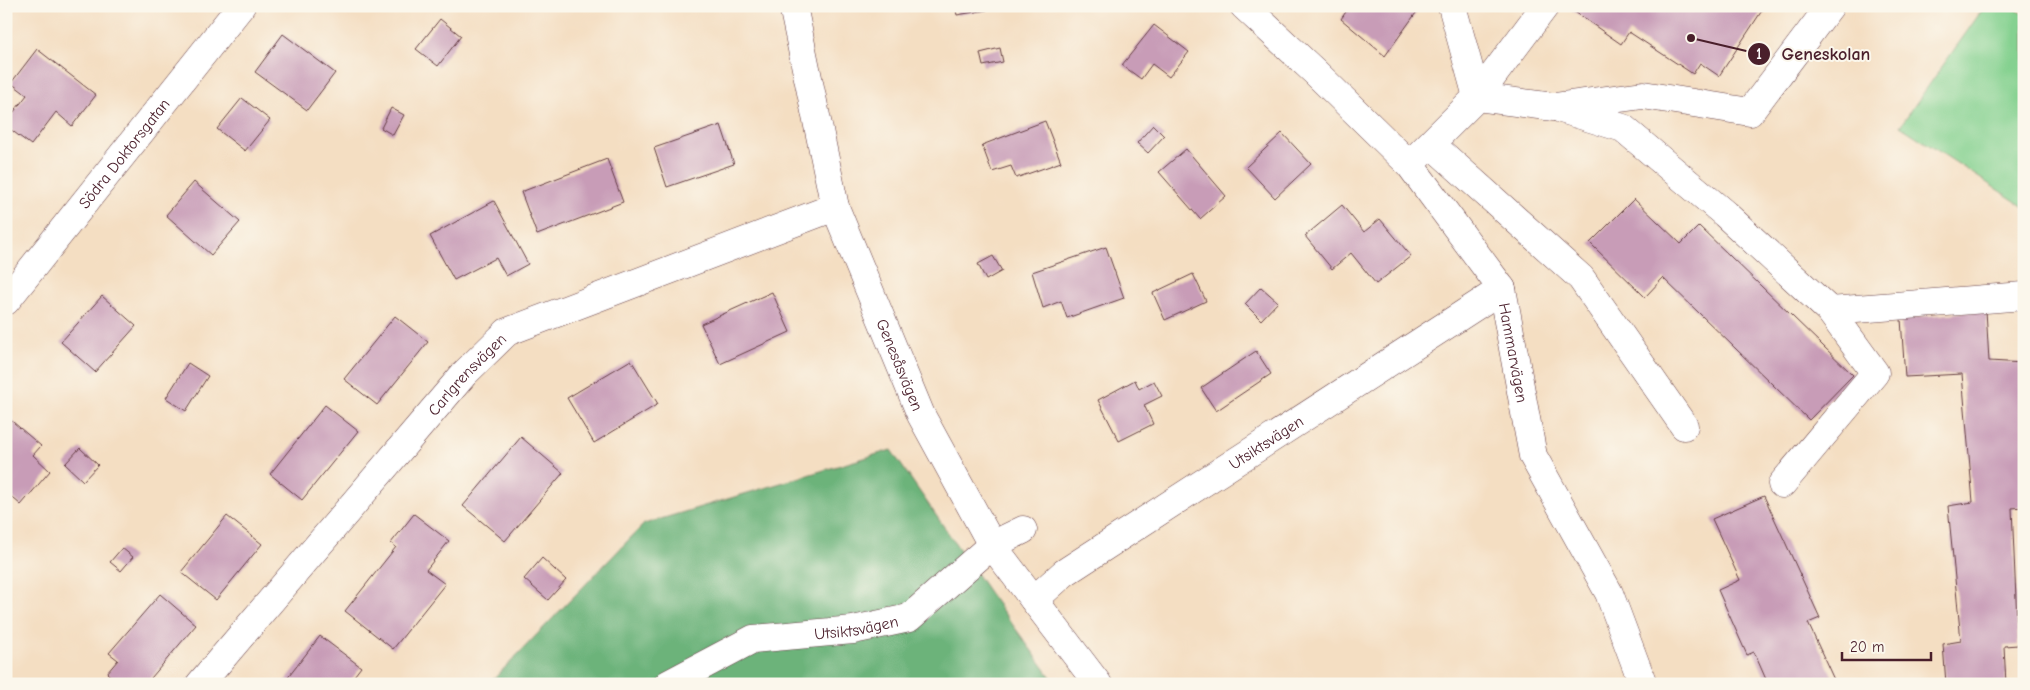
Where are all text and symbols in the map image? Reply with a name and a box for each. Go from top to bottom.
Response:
callout: Geneskolan [1746,37,1880,70]
text: Geneskolan [1782,44,1870,65]
text: 1 [1756,45,1762,63]
street label: Södra Doktorsgatan [75,95,174,212]
street label: Hammarvägen [1495,302,1531,404]
street label: Genesåsvägen [872,316,926,414]
street label: Carlgrensvägen [425,330,510,419]
street label: Utsiktsvägen [1226,412,1307,474]
street label: Utsiktsvägen [813,613,900,643]
scale bar [1842,630,1931,662]
text: 20 m [1850,638,1884,656]

